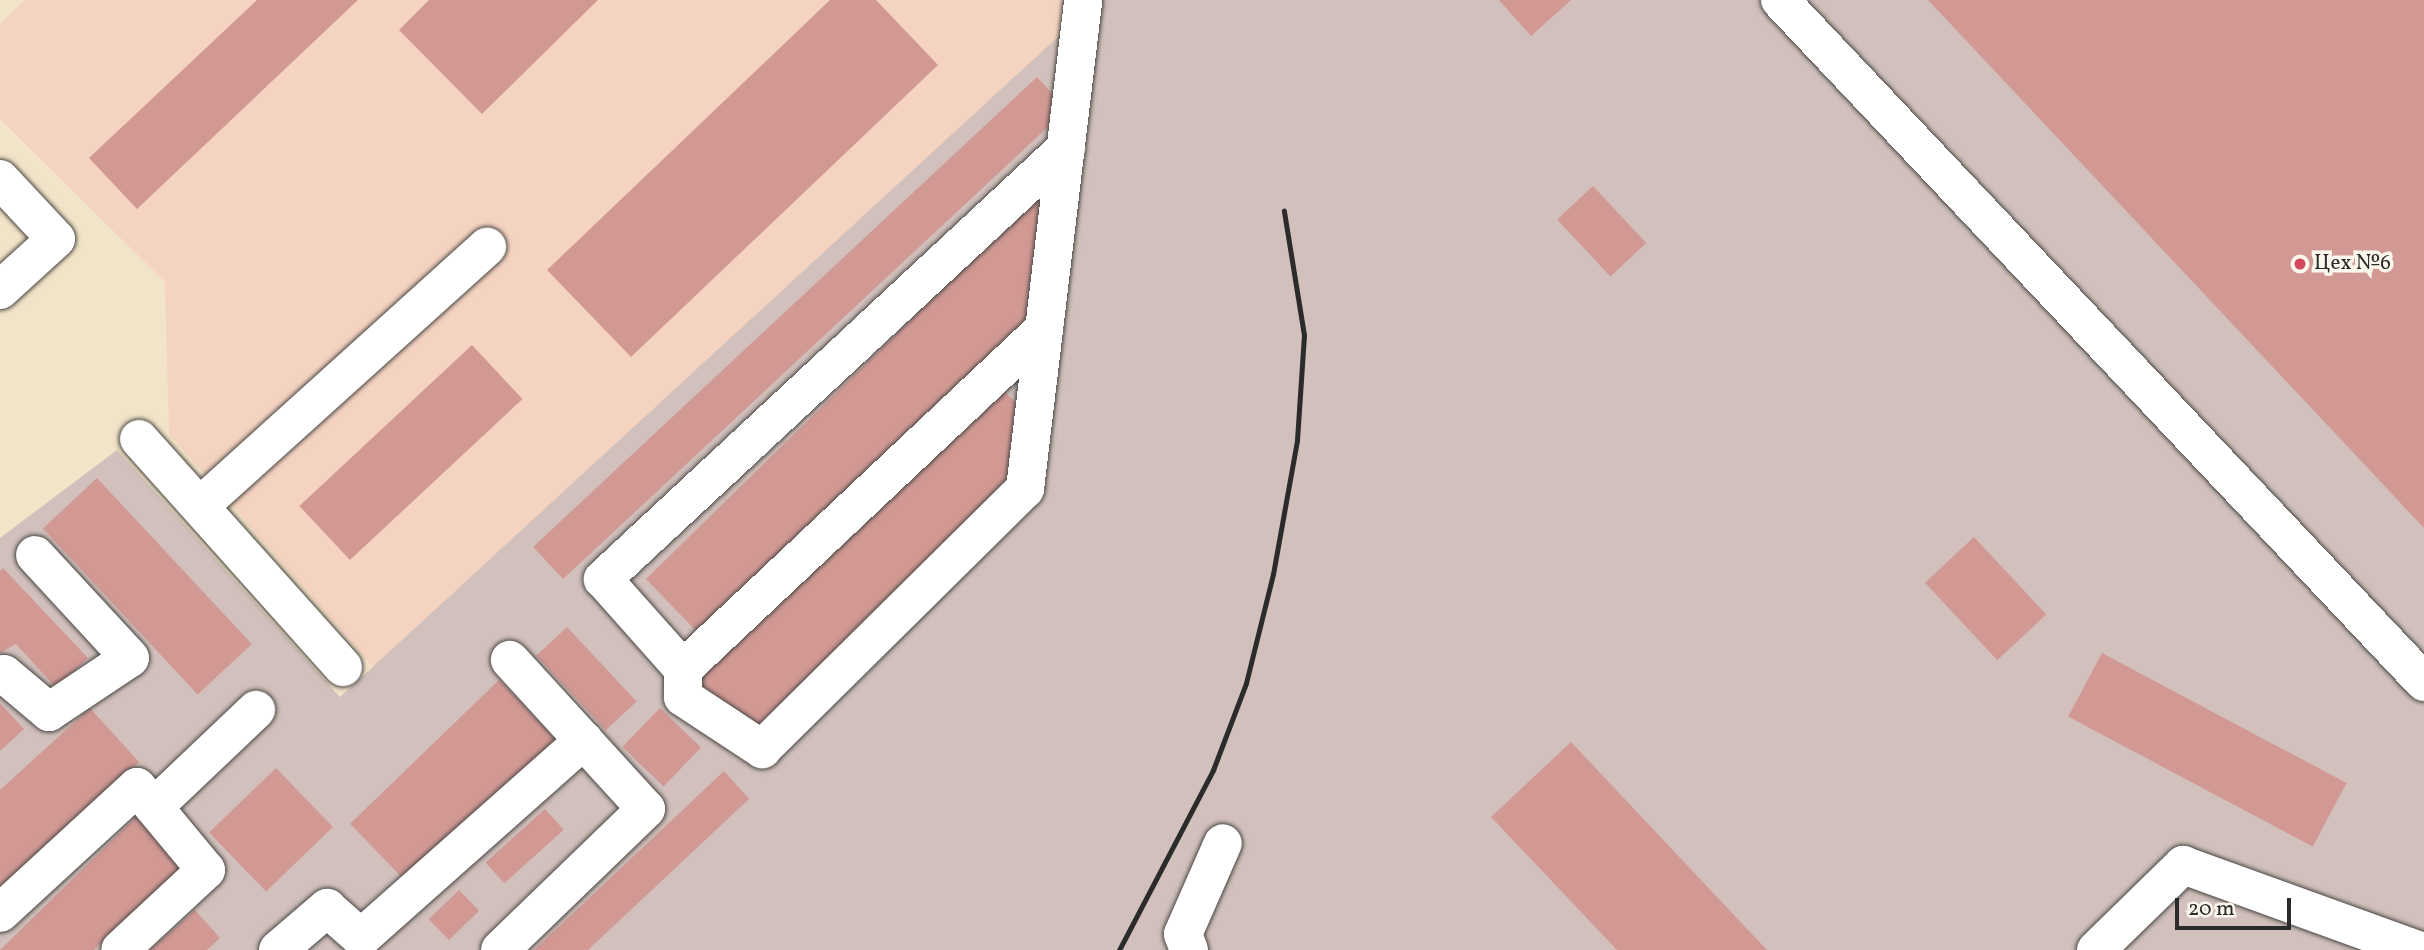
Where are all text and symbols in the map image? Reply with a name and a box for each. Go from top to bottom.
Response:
place label: Цех №6 [2314,251,2391,277]
marker: Цех №6 [2292,256,2308,272]
scale bar [2179,884,2294,928]
text: 20 m [2188,895,2234,924]

